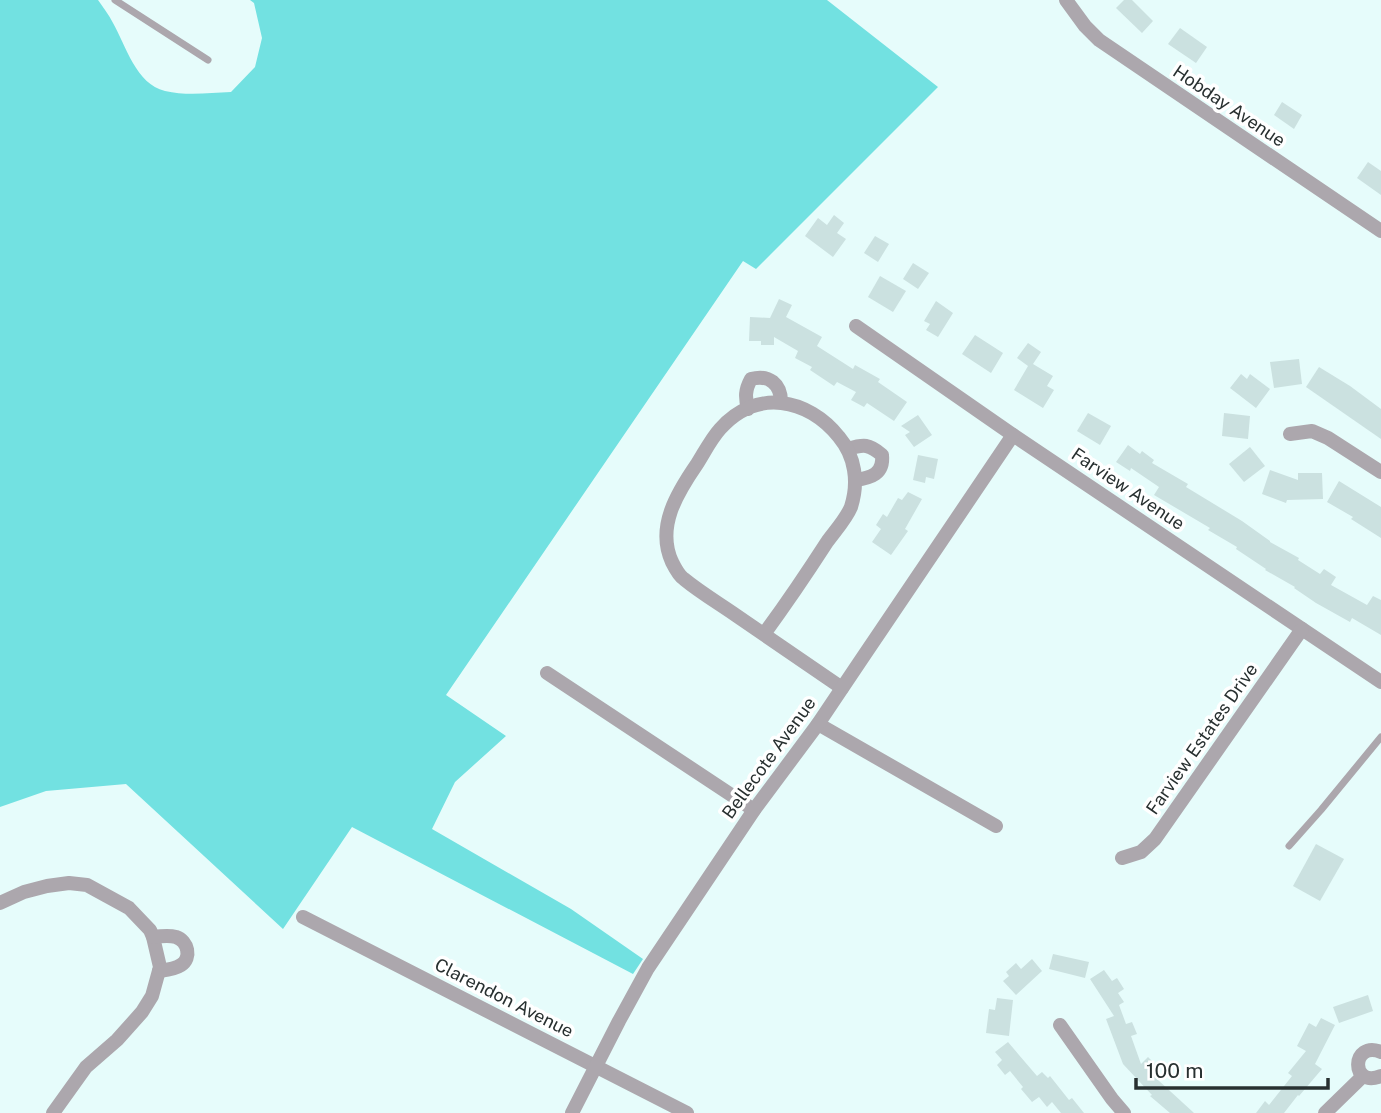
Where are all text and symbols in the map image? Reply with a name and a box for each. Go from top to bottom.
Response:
street label: Hobday Avenue [1169,60,1289,151]
street label: Farview Avenue [1068,443,1189,534]
street label: Farview Estates Drive [1142,659,1262,818]
street label: Bellecote Avenue [717,693,820,823]
street label: Clarendon Avenue [431,954,577,1042]
scale bar [1136,1046,1328,1090]
text: 100 m [1146,1058,1203,1083]

